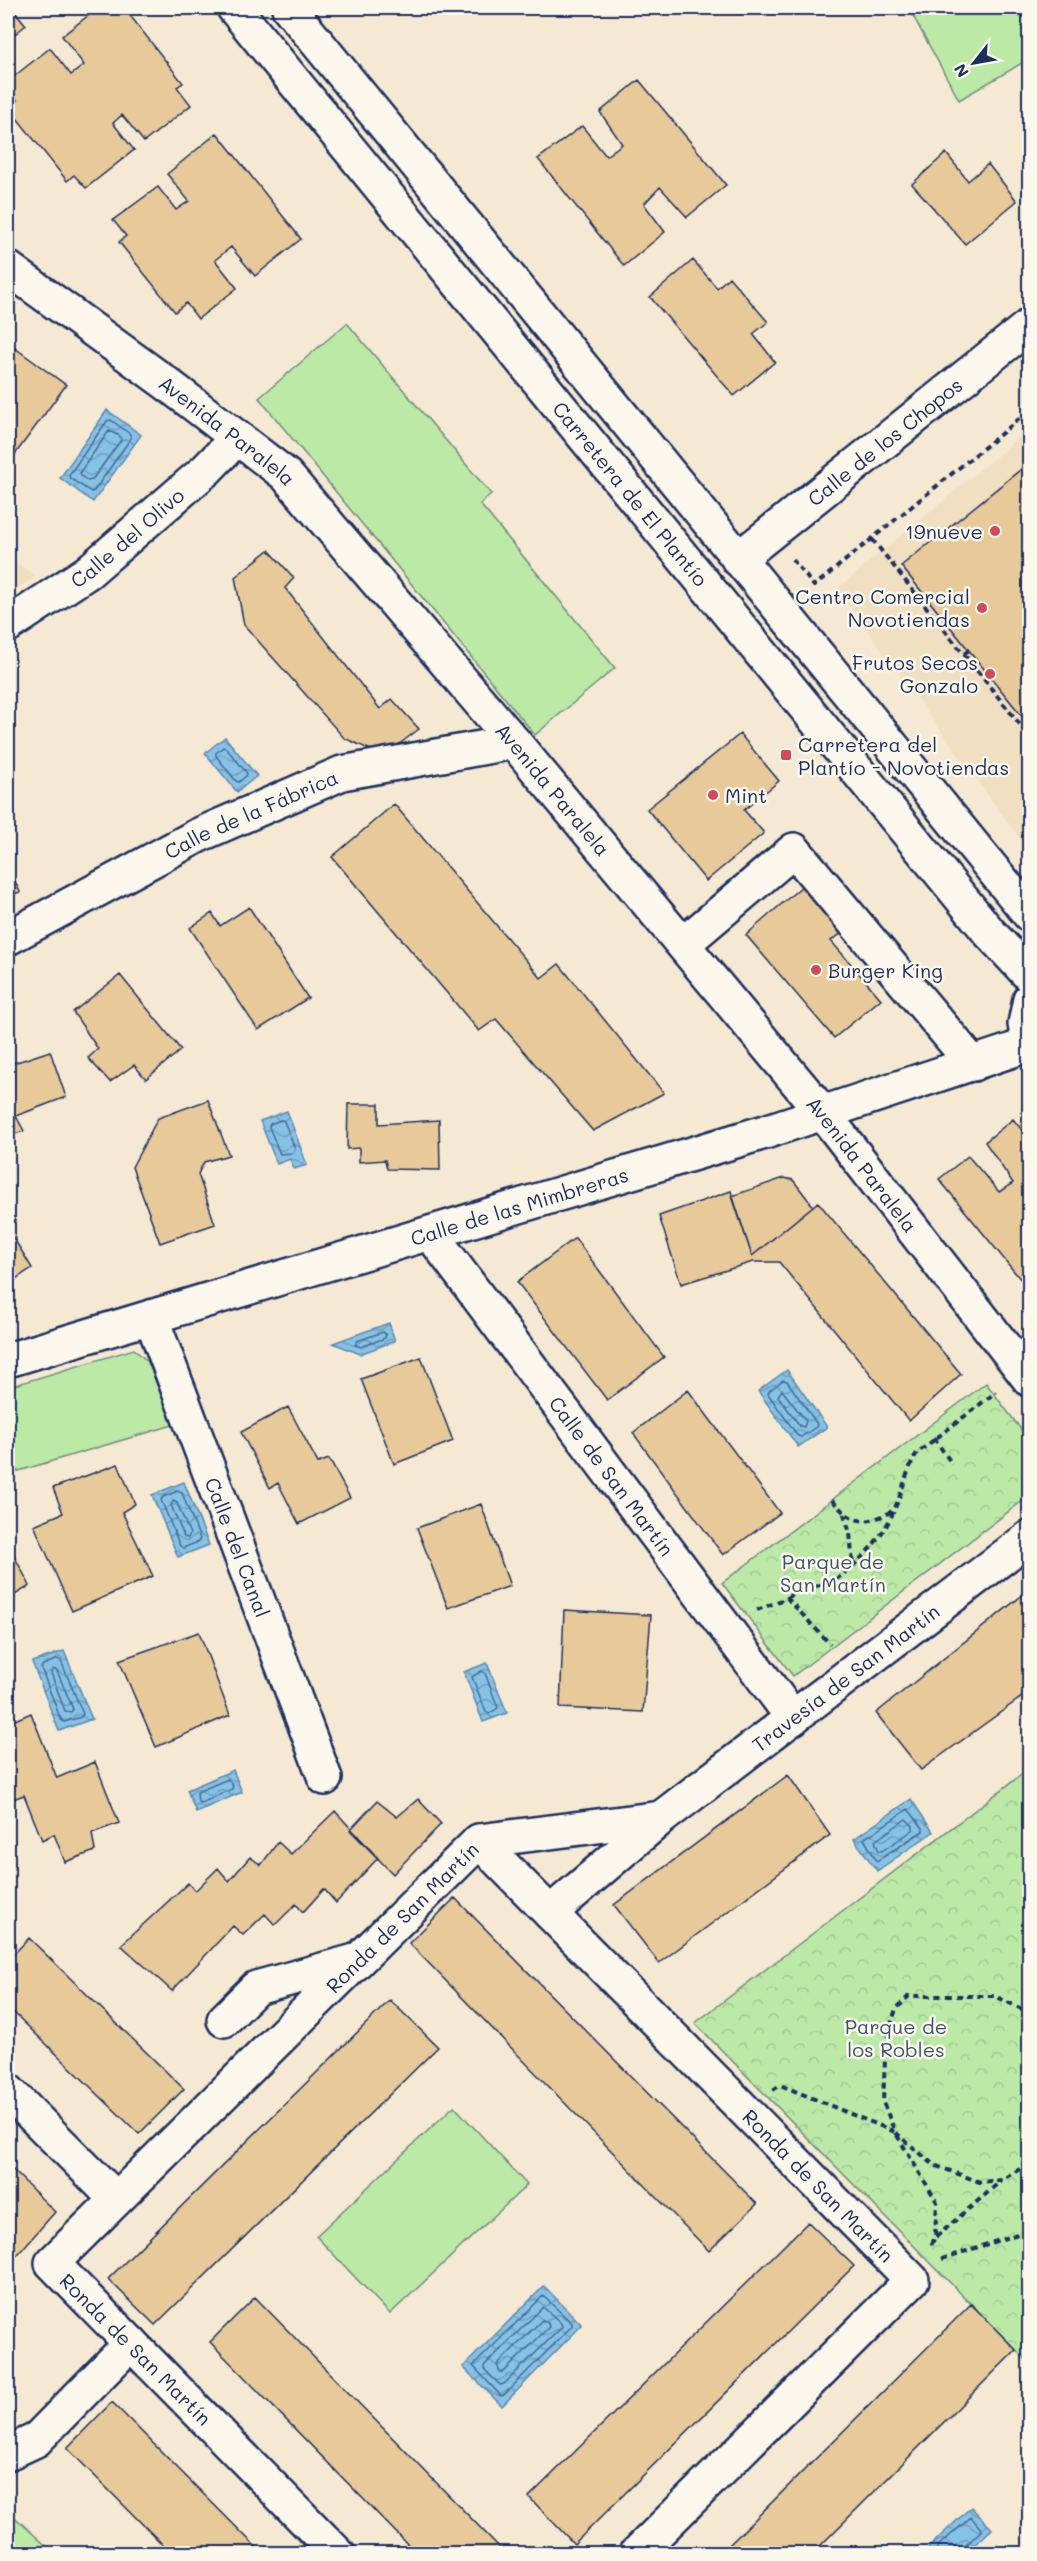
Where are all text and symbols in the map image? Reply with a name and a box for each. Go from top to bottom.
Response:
north arrow [944,33,1004,93]
text: N [949,60,973,82]
street label: Avenida Paralela [154,369,302,490]
street label: Calle de los Chopos [802,371,968,511]
street label: Carretera de El Plantío [547,396,714,592]
street label: Calle del Olivo [65,482,189,593]
place label: 19nueve [905,518,983,544]
marker: 19nueve [988,524,1002,538]
place label: Centro Comercial Novotiendas [795,583,970,632]
marker: Centro Comercial Novotiendas [975,601,989,615]
place label: Frutos Secos Gonzalo [852,649,978,698]
marker: Frutos Secos Gonzalo [983,667,997,681]
street label: Avenida Paralela [490,717,616,861]
place label: Carretera del Plantío - Novotiendas [798,731,1009,780]
marker: Carretera del Plantío - Novotiendas [779,748,793,762]
street label: Calle de la Fábrica [159,763,342,864]
place label: Mint [725,782,767,808]
marker: Mint [706,788,720,802]
place label: Burger King [828,957,943,983]
marker: Burger King [809,963,823,977]
street label: Avenida Paralela [801,1091,923,1237]
street label: Calle de las Mimbreras [407,1161,631,1251]
street label: Calle de San Martín [544,1391,680,1561]
street label: Calle del Canal [200,1474,276,1621]
park label: Parque de San Martín [780,1548,886,1597]
street label: Travesía de San Martín [747,1598,944,1757]
street label: Ronda de San Martín [320,1836,484,1998]
park label: Parque de los Robles [845,2013,947,2062]
street label: Ronda de San Martín [737,2103,900,2267]
street label: Ronda de San Martín [54,2267,218,2431]

